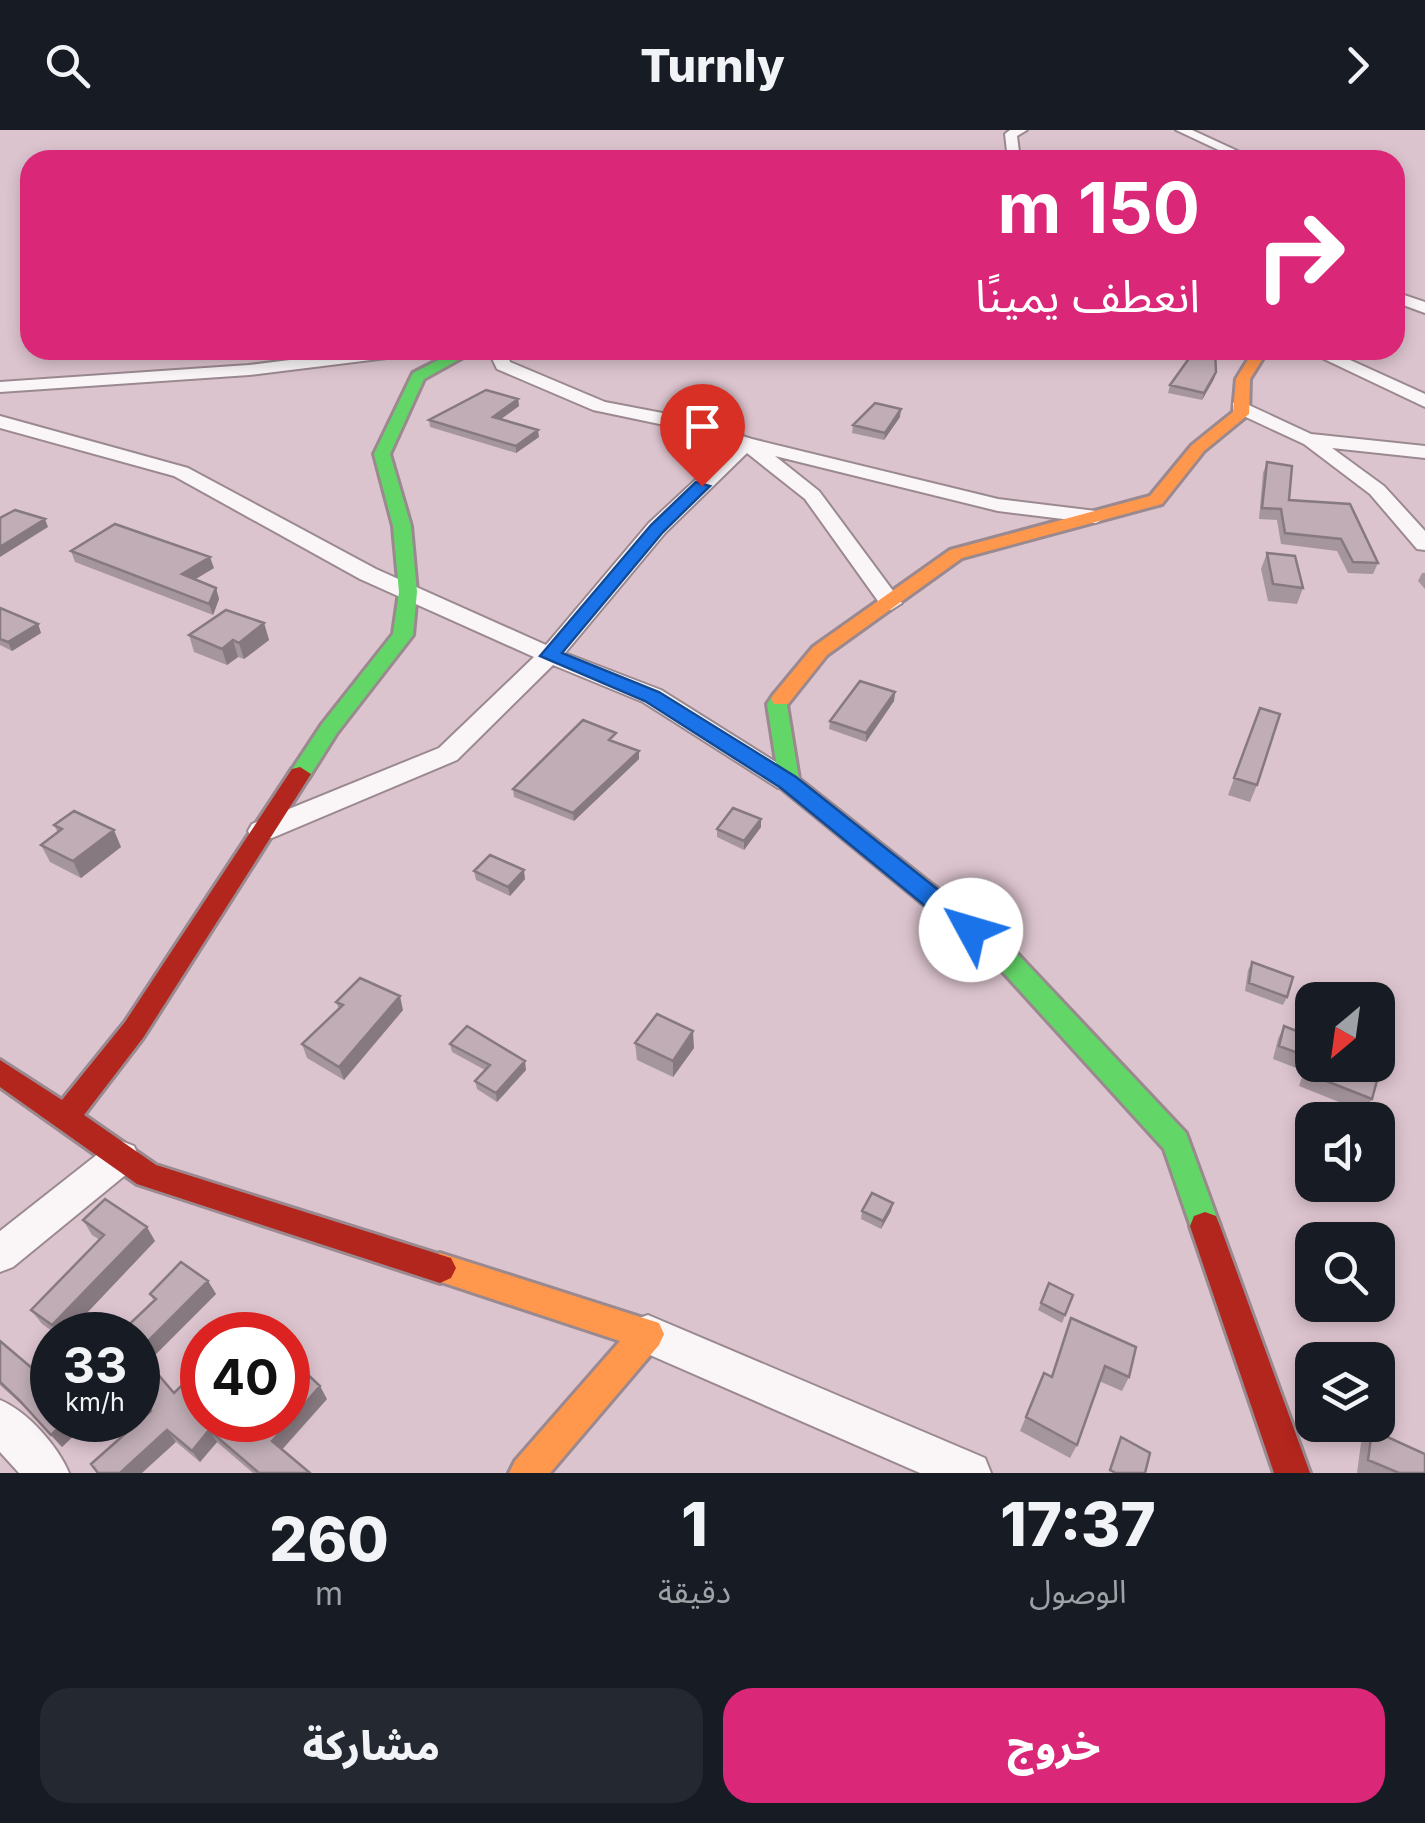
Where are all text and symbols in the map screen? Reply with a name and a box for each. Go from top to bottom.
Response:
icon: search [40,38,95,93]
text: Turnly [640,38,785,93]
icon: forward [1330,38,1385,93]
text: 150 m [997,165,1200,250]
icon: right [1235,190,1365,320]
text: انعطف يمينًا [975,268,1200,323]
pin [660,384,745,487]
icon: arrive [675,399,730,454]
position arrow [919,878,1023,982]
north arrow [1295,982,1395,1082]
map controls [1295,982,1395,1442]
button: sound [1295,1102,1395,1202]
button: search [1295,1222,1395,1322]
speed limit sign: 40 [180,1312,310,1442]
text: 33 [63,1335,127,1395]
button: layers [1295,1342,1395,1442]
text: km/h [65,1387,125,1417]
text: 1 [681,1488,708,1560]
text: 17:37 [1000,1488,1156,1560]
text: 260 [269,1503,389,1575]
text: دقيقة [658,1572,731,1611]
text: الوصول [1029,1572,1127,1611]
text: m [315,1574,343,1613]
button: مشاركة [40,1688,703,1803]
button: خروج [723,1688,1385,1803]

